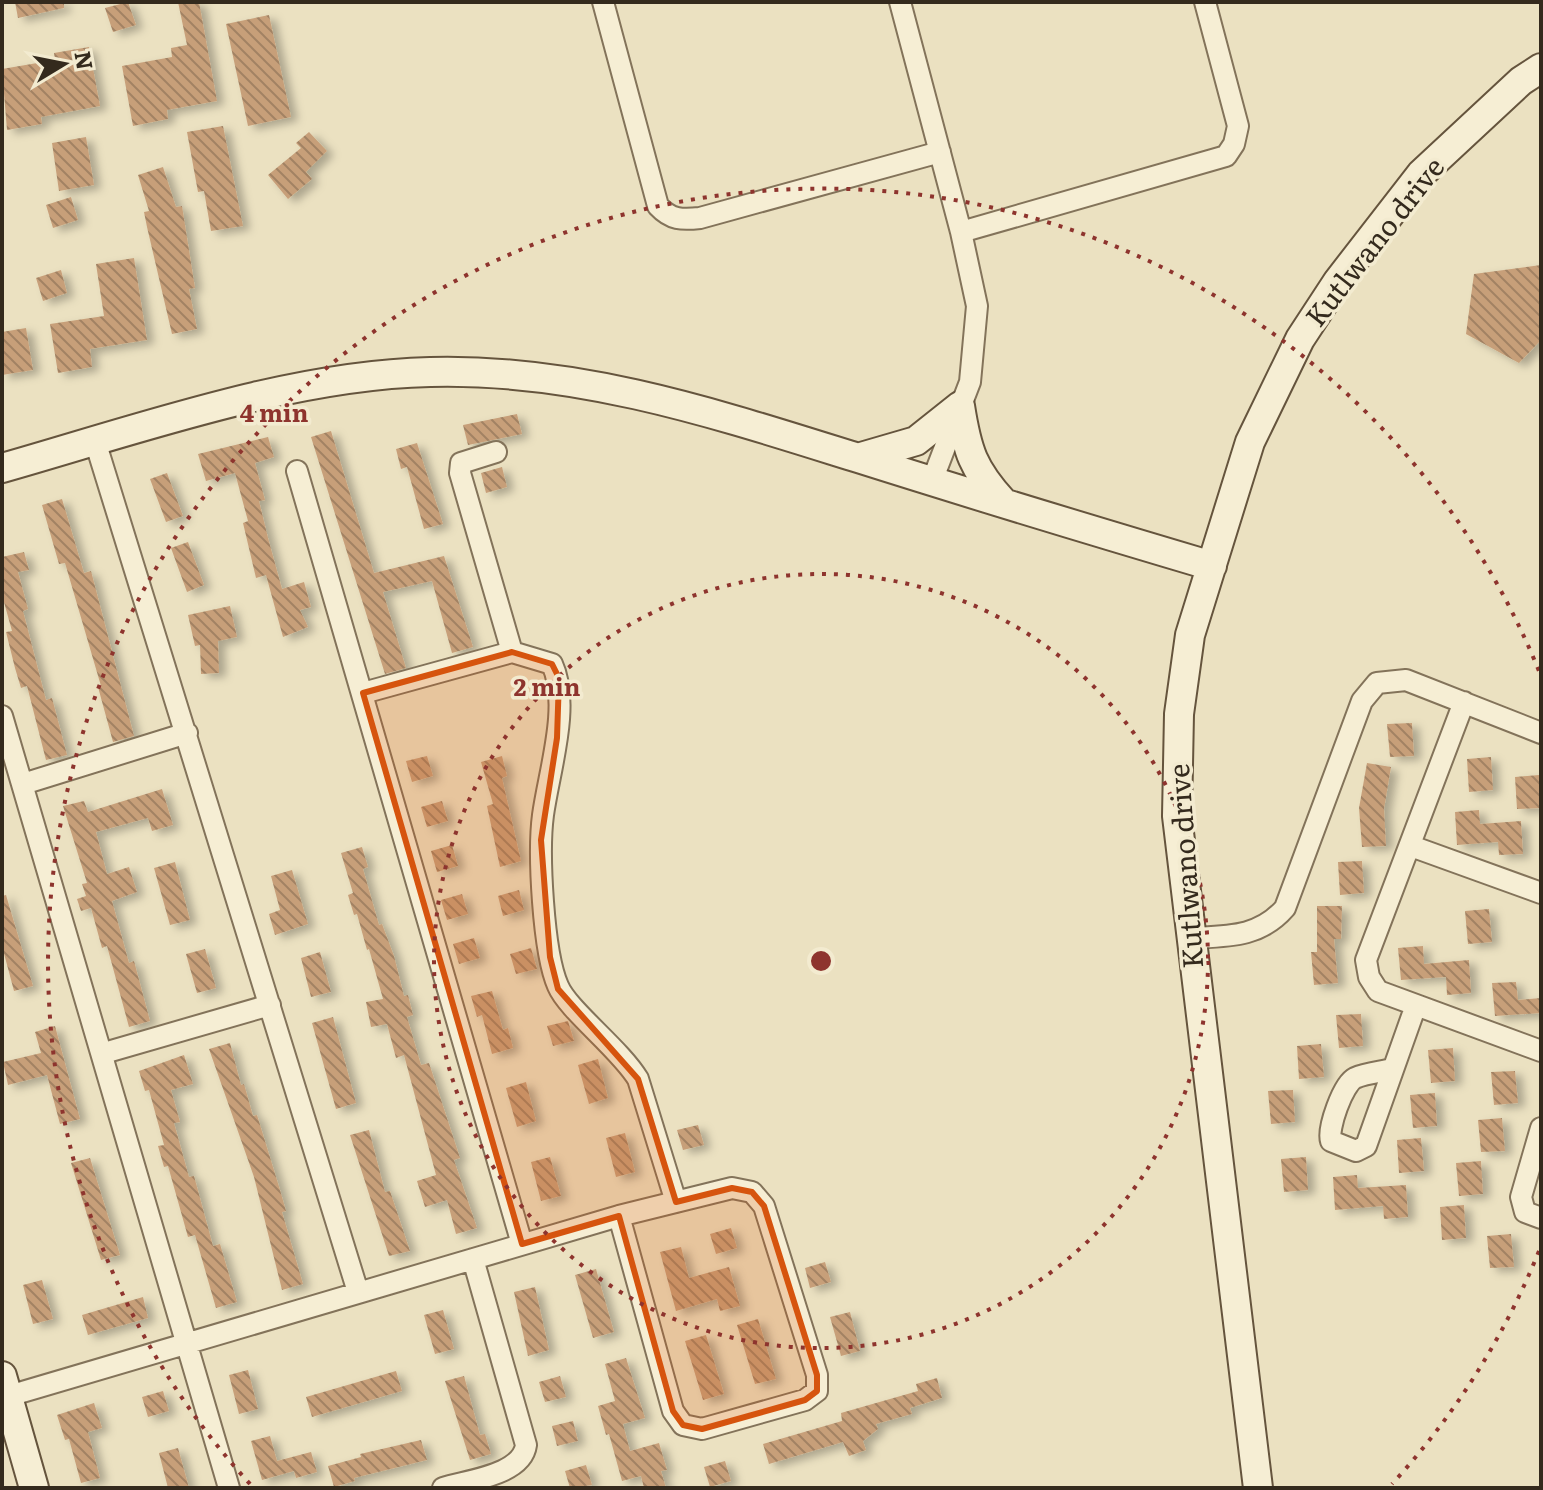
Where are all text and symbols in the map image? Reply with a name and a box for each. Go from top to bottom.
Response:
north arrow [24,24,104,104]
text: N [67,48,103,72]
street label: Kutlwano drive [1294,147,1453,335]
text: 4 min [240,394,309,429]
text: 2 min [513,668,581,703]
street label: Kutlwano drive [1156,762,1212,970]
centre of rings [807,947,835,975]

